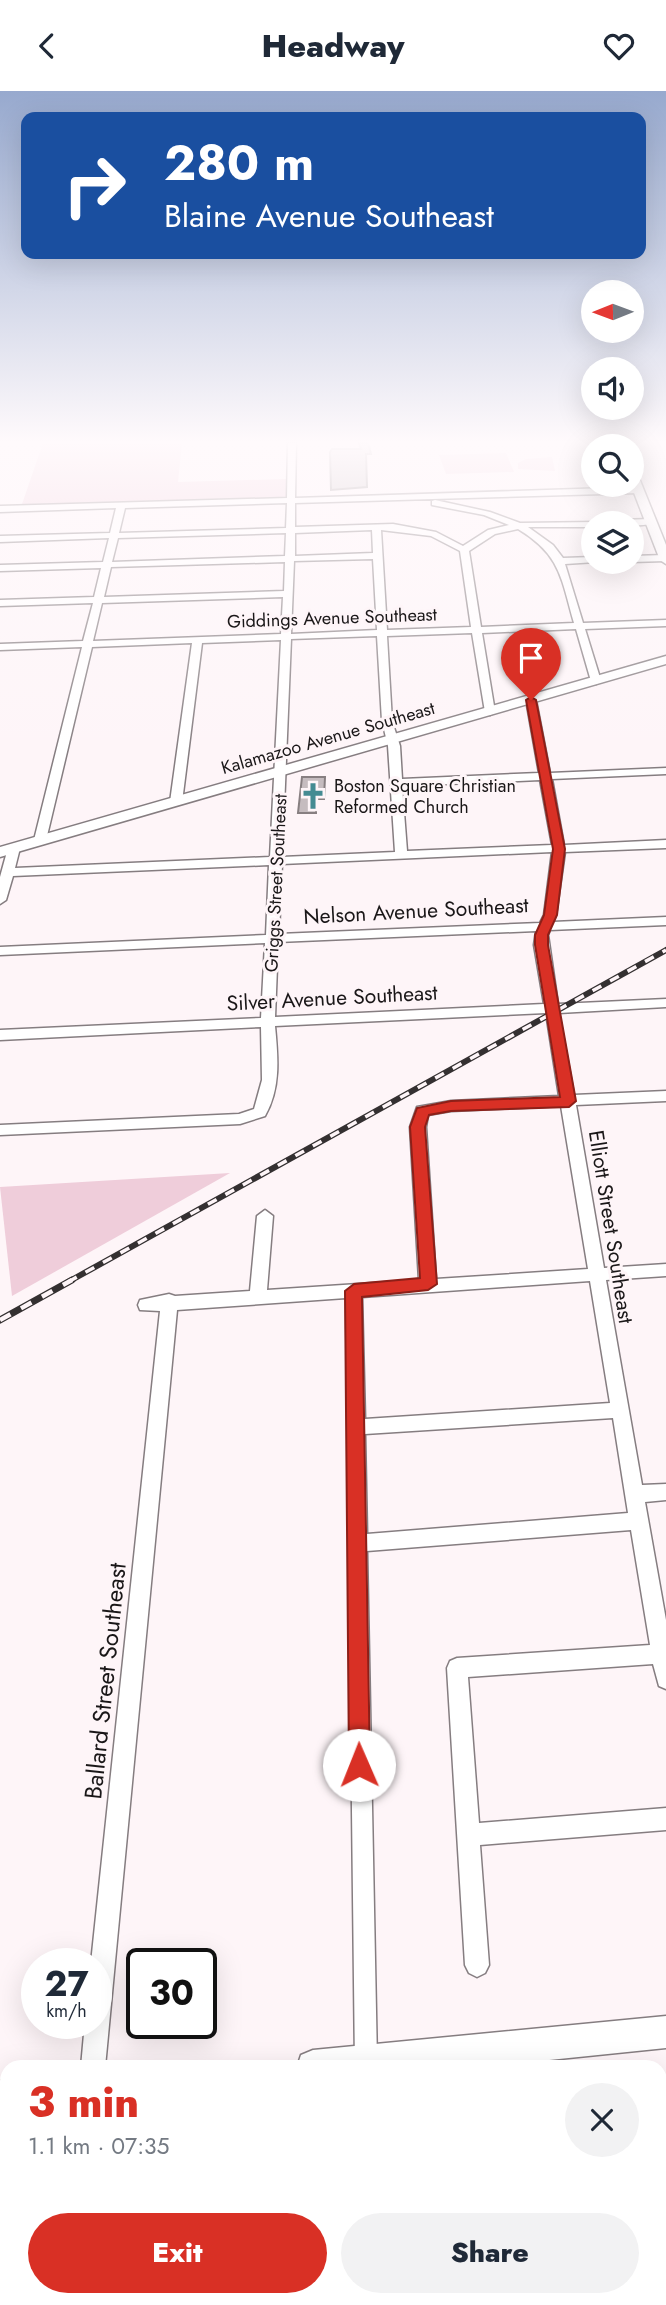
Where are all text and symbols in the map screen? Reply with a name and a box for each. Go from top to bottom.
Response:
text: Headway [262,23,404,69]
icon: back [28,27,66,65]
icon: heart [600,27,638,65]
text: 280 m [164,128,314,198]
icon: right [49,140,140,231]
text: Blaine Avenue Southeast [164,193,494,239]
north arrow [581,280,644,343]
map controls [581,280,644,574]
button: sound [581,357,644,420]
button: search [581,434,644,497]
button: layers [581,511,644,574]
street label: Giddings Avenue Southeast [227,601,438,635]
pin [501,628,561,700]
icon: arrive [512,639,550,677]
street label: Kalamazoo Avenue Southeast [218,695,439,781]
place label: Boston Square Christian Reformed Church [334,773,516,820]
church icon: Boston Square Christian Reformed Church [298,781,328,811]
street label: Griggs Street Southeast [258,792,294,973]
street label: Nelson Avenue Southeast [303,890,529,932]
street label: Silver Avenue Southeast [226,977,438,1019]
street label: Elliott Street Southeast [581,1128,641,1326]
street label: Ballard Street Southeast [75,1561,135,1801]
position arrow [322,1728,396,1802]
speed limit sign: 30 [126,1948,217,2039]
text: 27 [44,1959,89,2009]
text: km/h [46,1998,87,2024]
text: 3 min [28,2072,139,2133]
button: close [565,2083,639,2157]
text: 1.1 km · 07:35 [28,2129,170,2163]
button: Exit [28,2213,327,2293]
button: Share [341,2213,639,2293]

